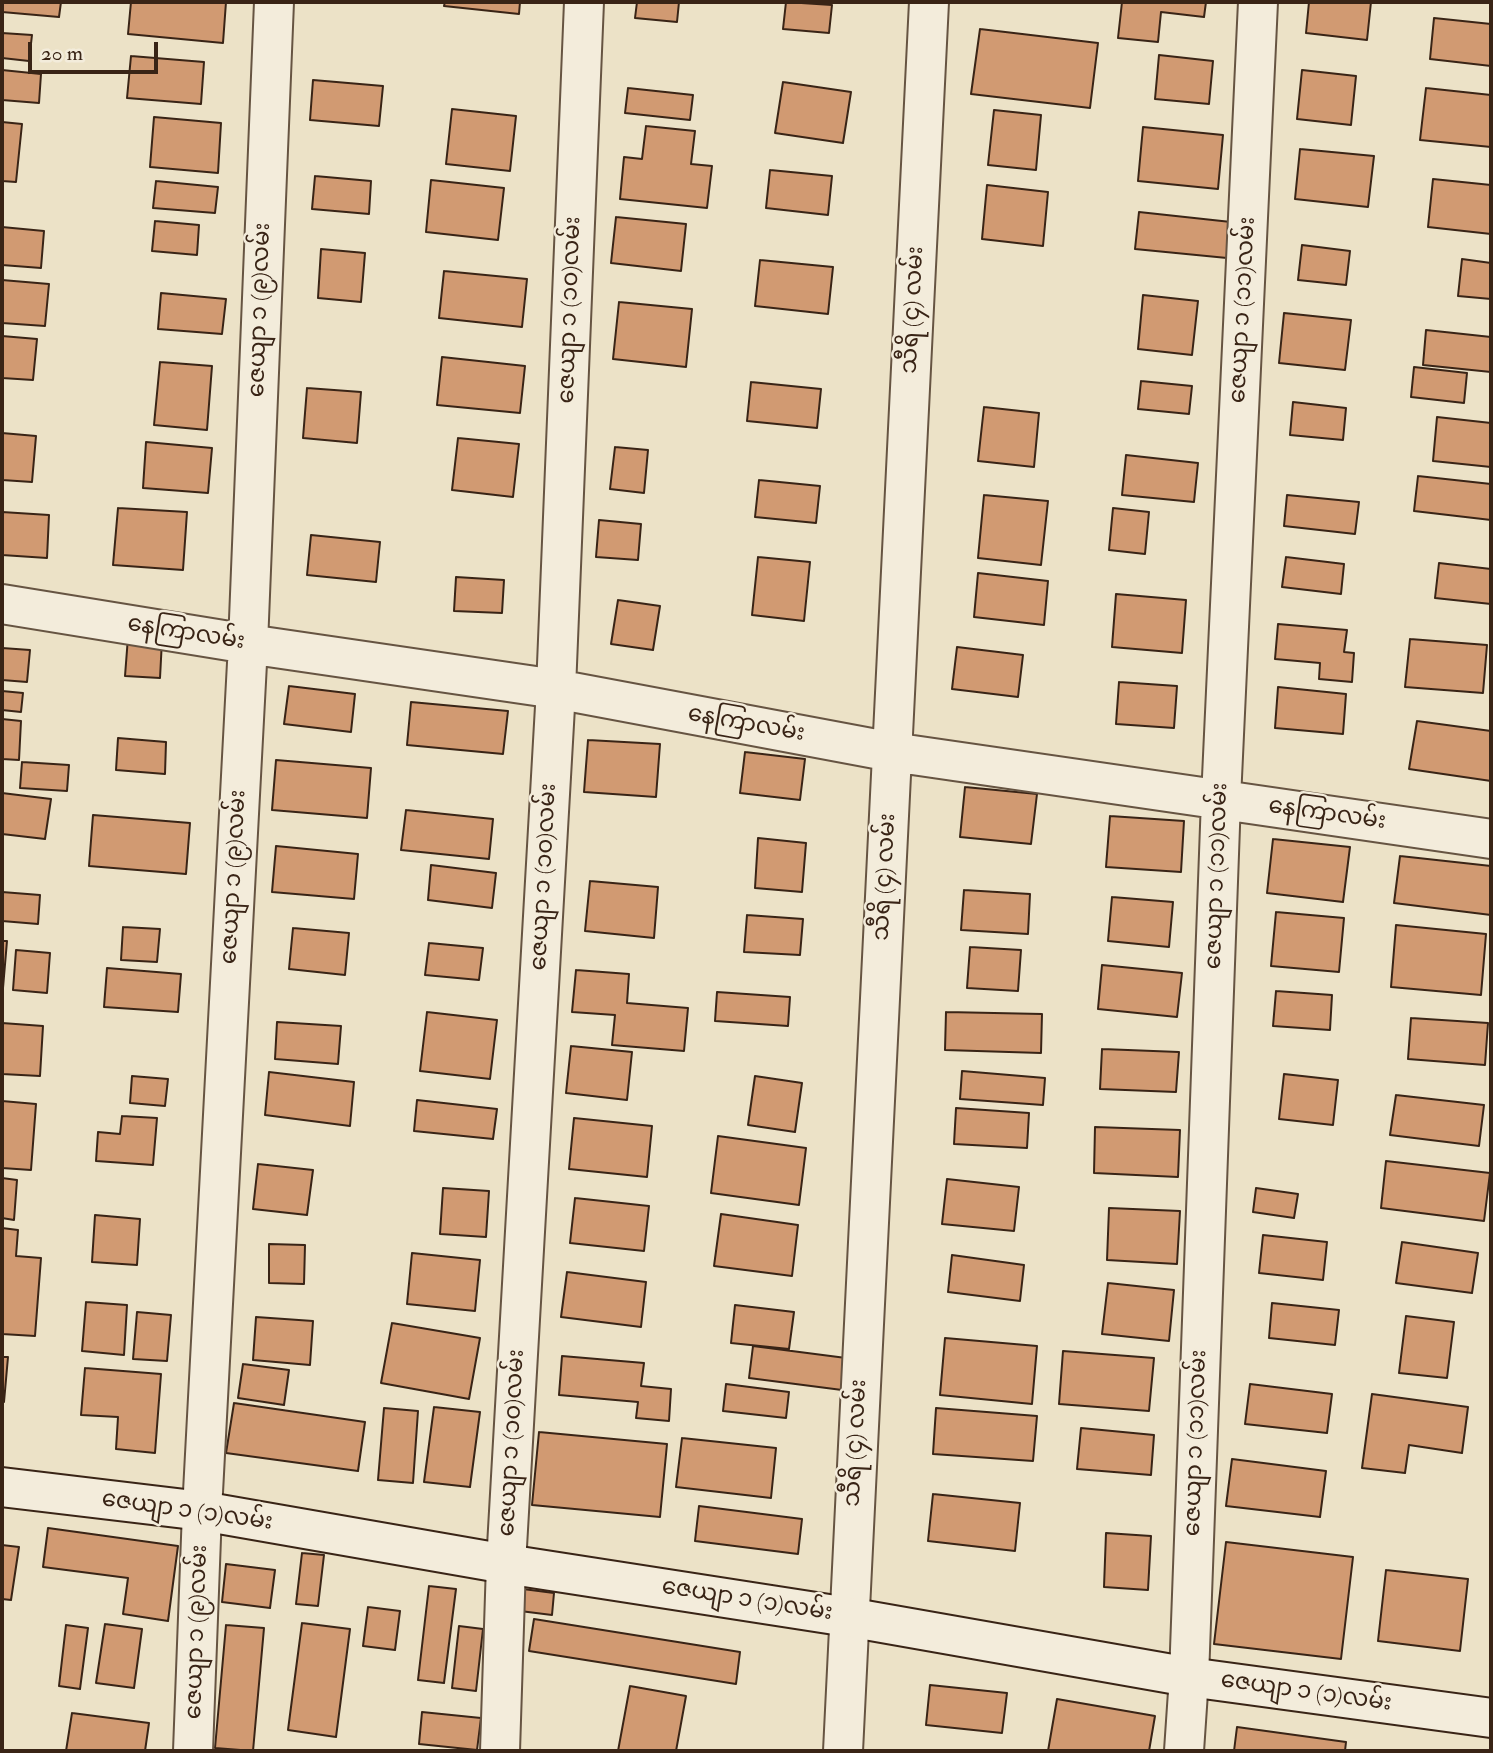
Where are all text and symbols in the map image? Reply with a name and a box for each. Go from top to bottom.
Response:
scale bar [32,28,161,72]
text: 20 m [41,40,83,67]
street label: ဇေယျာ ၁ (၁၀)လမ်း [554,216,588,404]
street label: ဇေယျာ ၁ (၁၁)လမ်း [1225,216,1263,404]
street label: ဇေယျာ ၁ (၉)လမ်း [244,222,278,398]
street label: သီရိ (၄) လမ်း [897,246,931,374]
street label: နေကြာလမ်း [125,611,247,657]
street label: နေကြာလမ်း [685,701,807,749]
street label: ဇေယျာ ၁ (၁၁)လမ်း [1201,782,1235,970]
street label: ဇေယျာ ၁ (၁၀)လမ်း [526,783,564,971]
street label: ဇေယျာ ၁ (၉)လမ်း [217,789,253,965]
street label: နေကြာလမ်း [1266,793,1388,837]
street label: သီရိ (၄) လမ်း [869,813,903,941]
street label: ဇေယျာ ၁ (၁၀)လမ်း [494,1349,532,1537]
street label: ဇေယျာ ၁ (၁၁)လမ်း [1180,1349,1214,1537]
street label: သီရိ (၄) လမ်း [840,1379,874,1507]
street label: ဇေယျာ ၁ (၁)လမ်း [100,1486,274,1538]
street label: ဇေယျာ ၁ (၉)လမ်း [181,1544,215,1720]
street label: ဇေယျာ ၁ (၁)လမ်း [660,1574,834,1628]
street label: ဇေယျာ ၁ (၁)လမ်း [1219,1667,1393,1719]

